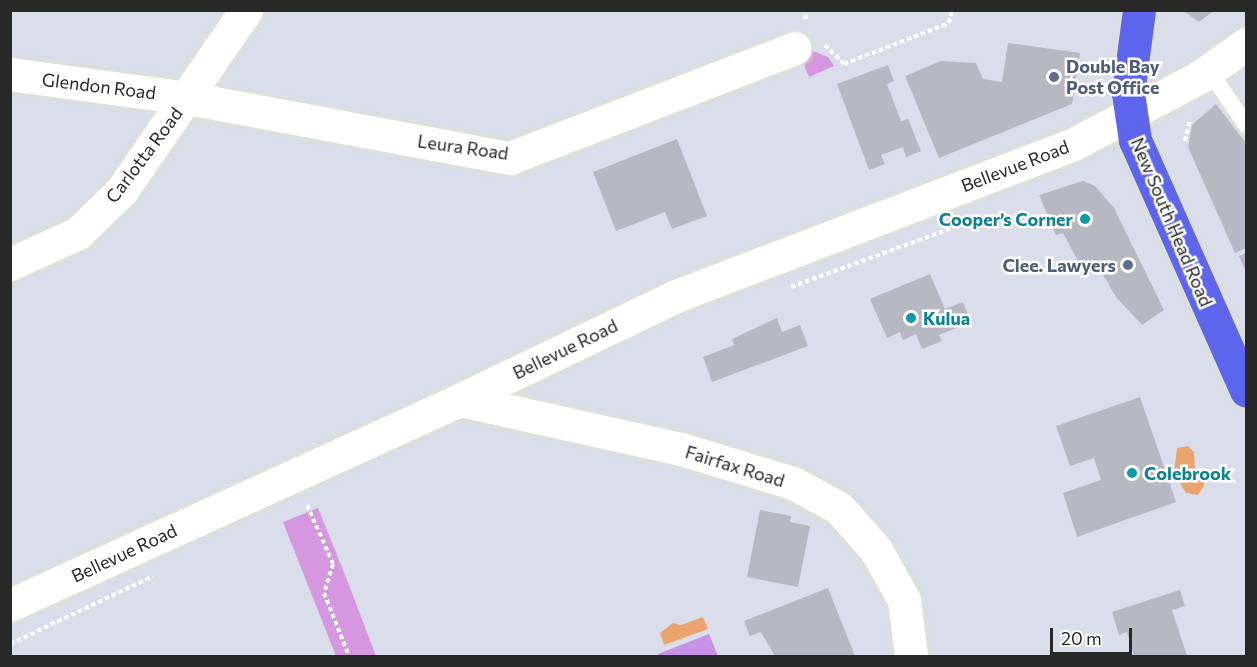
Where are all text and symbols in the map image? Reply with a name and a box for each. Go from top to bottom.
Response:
place label: Double Bay Post Office [1066,56,1160,98]
street label: Glendon Road [41,68,157,104]
marker: Double Bay Post Office [1047,70,1061,84]
street label: Carlotta Road [101,103,187,207]
street label: Leura Road [416,130,510,164]
street label: New South Head Road [1127,134,1217,310]
street label: Bellevue Road [958,136,1072,196]
place label: Cooper’s Corner [939,208,1073,230]
marker: Cooper’s Corner [1078,212,1092,226]
place label: Clee. Lawyers [1003,254,1116,276]
marker: Clee. Lawyers [1121,258,1135,272]
place label: Kulua [923,307,970,329]
marker: Kulua [904,311,918,325]
street label: Bellevue Road [509,314,621,384]
street label: Fairfax Road [683,441,787,491]
place label: Colebrook [1144,462,1231,484]
marker: Colebrook [1125,466,1139,480]
street label: Bellevue Road [68,519,180,587]
scale bar [1053,616,1136,654]
text: 20 m [1061,627,1102,649]

